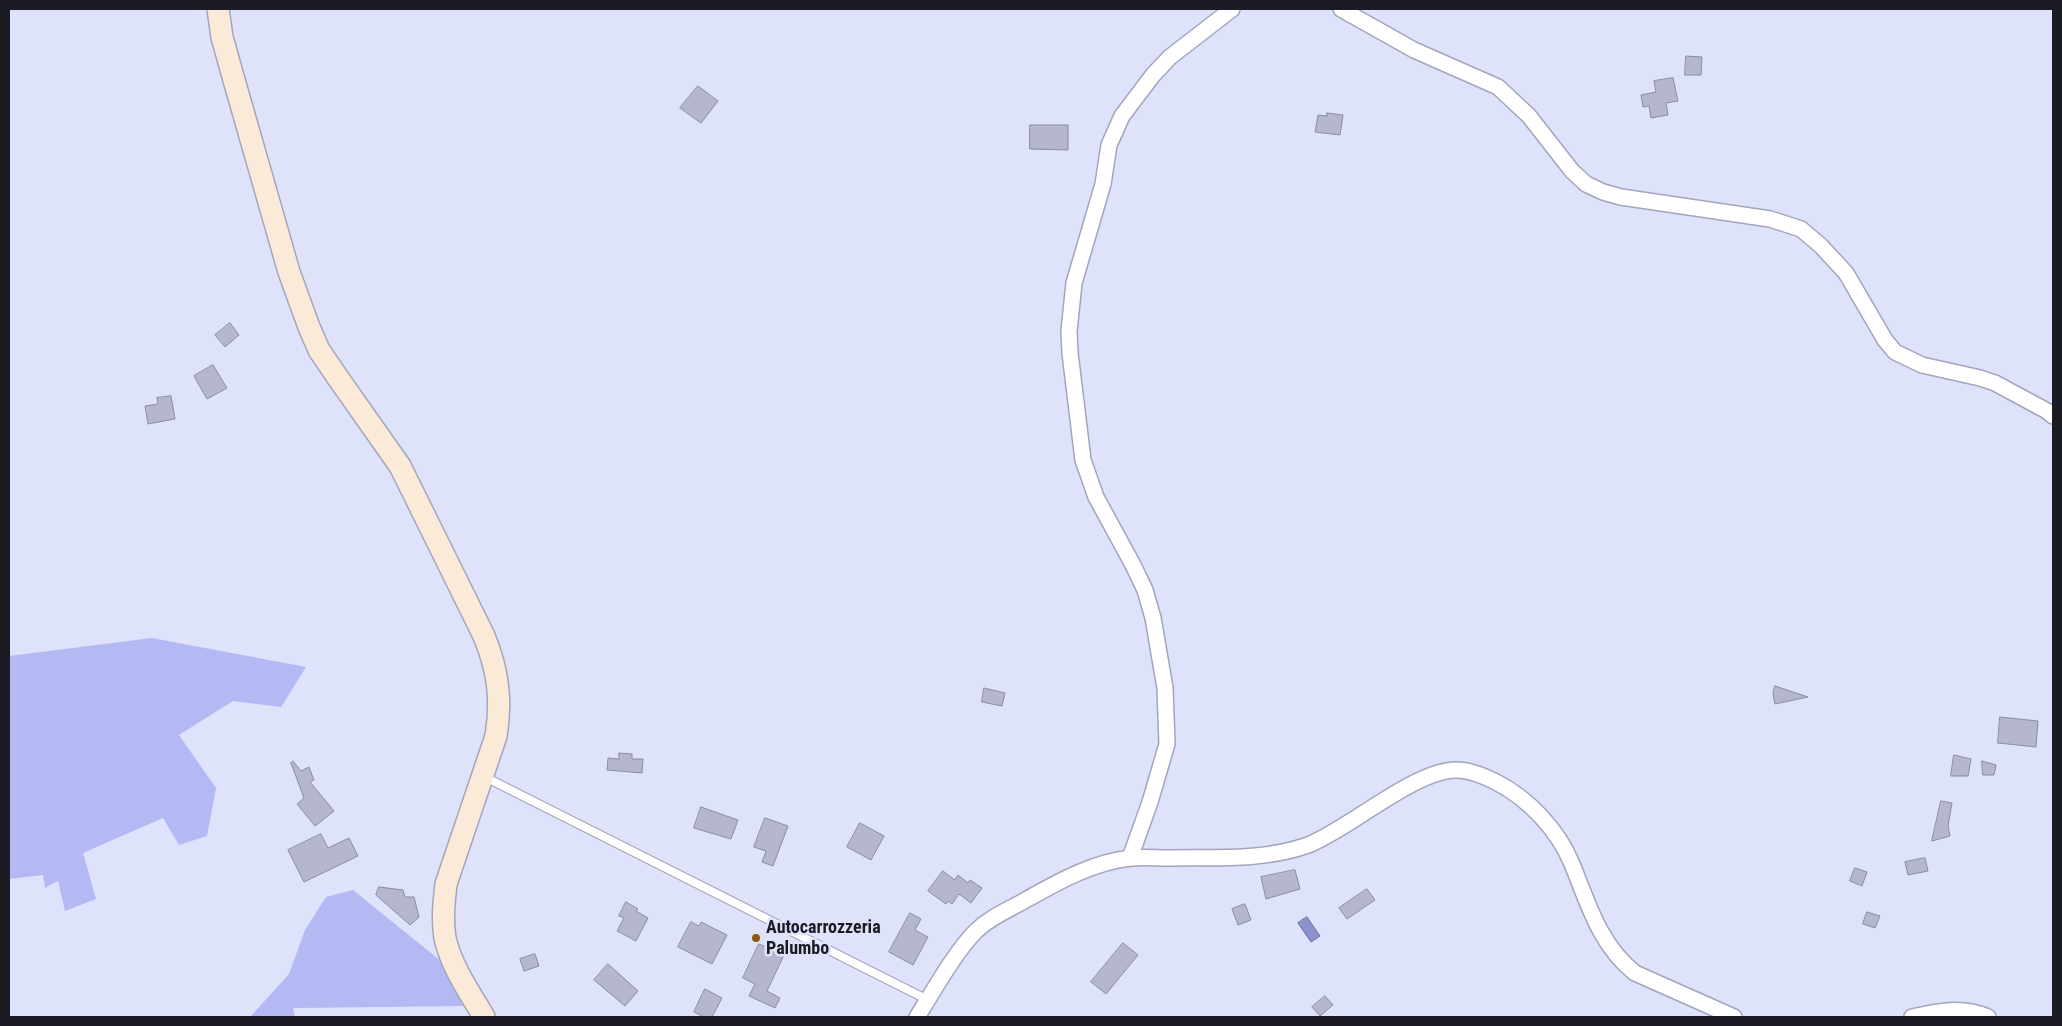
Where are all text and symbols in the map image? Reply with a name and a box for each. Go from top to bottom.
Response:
place label: Autocarrozzeria Palumbo [766,917,881,960]
marker: Autocarrozzeria Palumbo [750,932,762,944]

